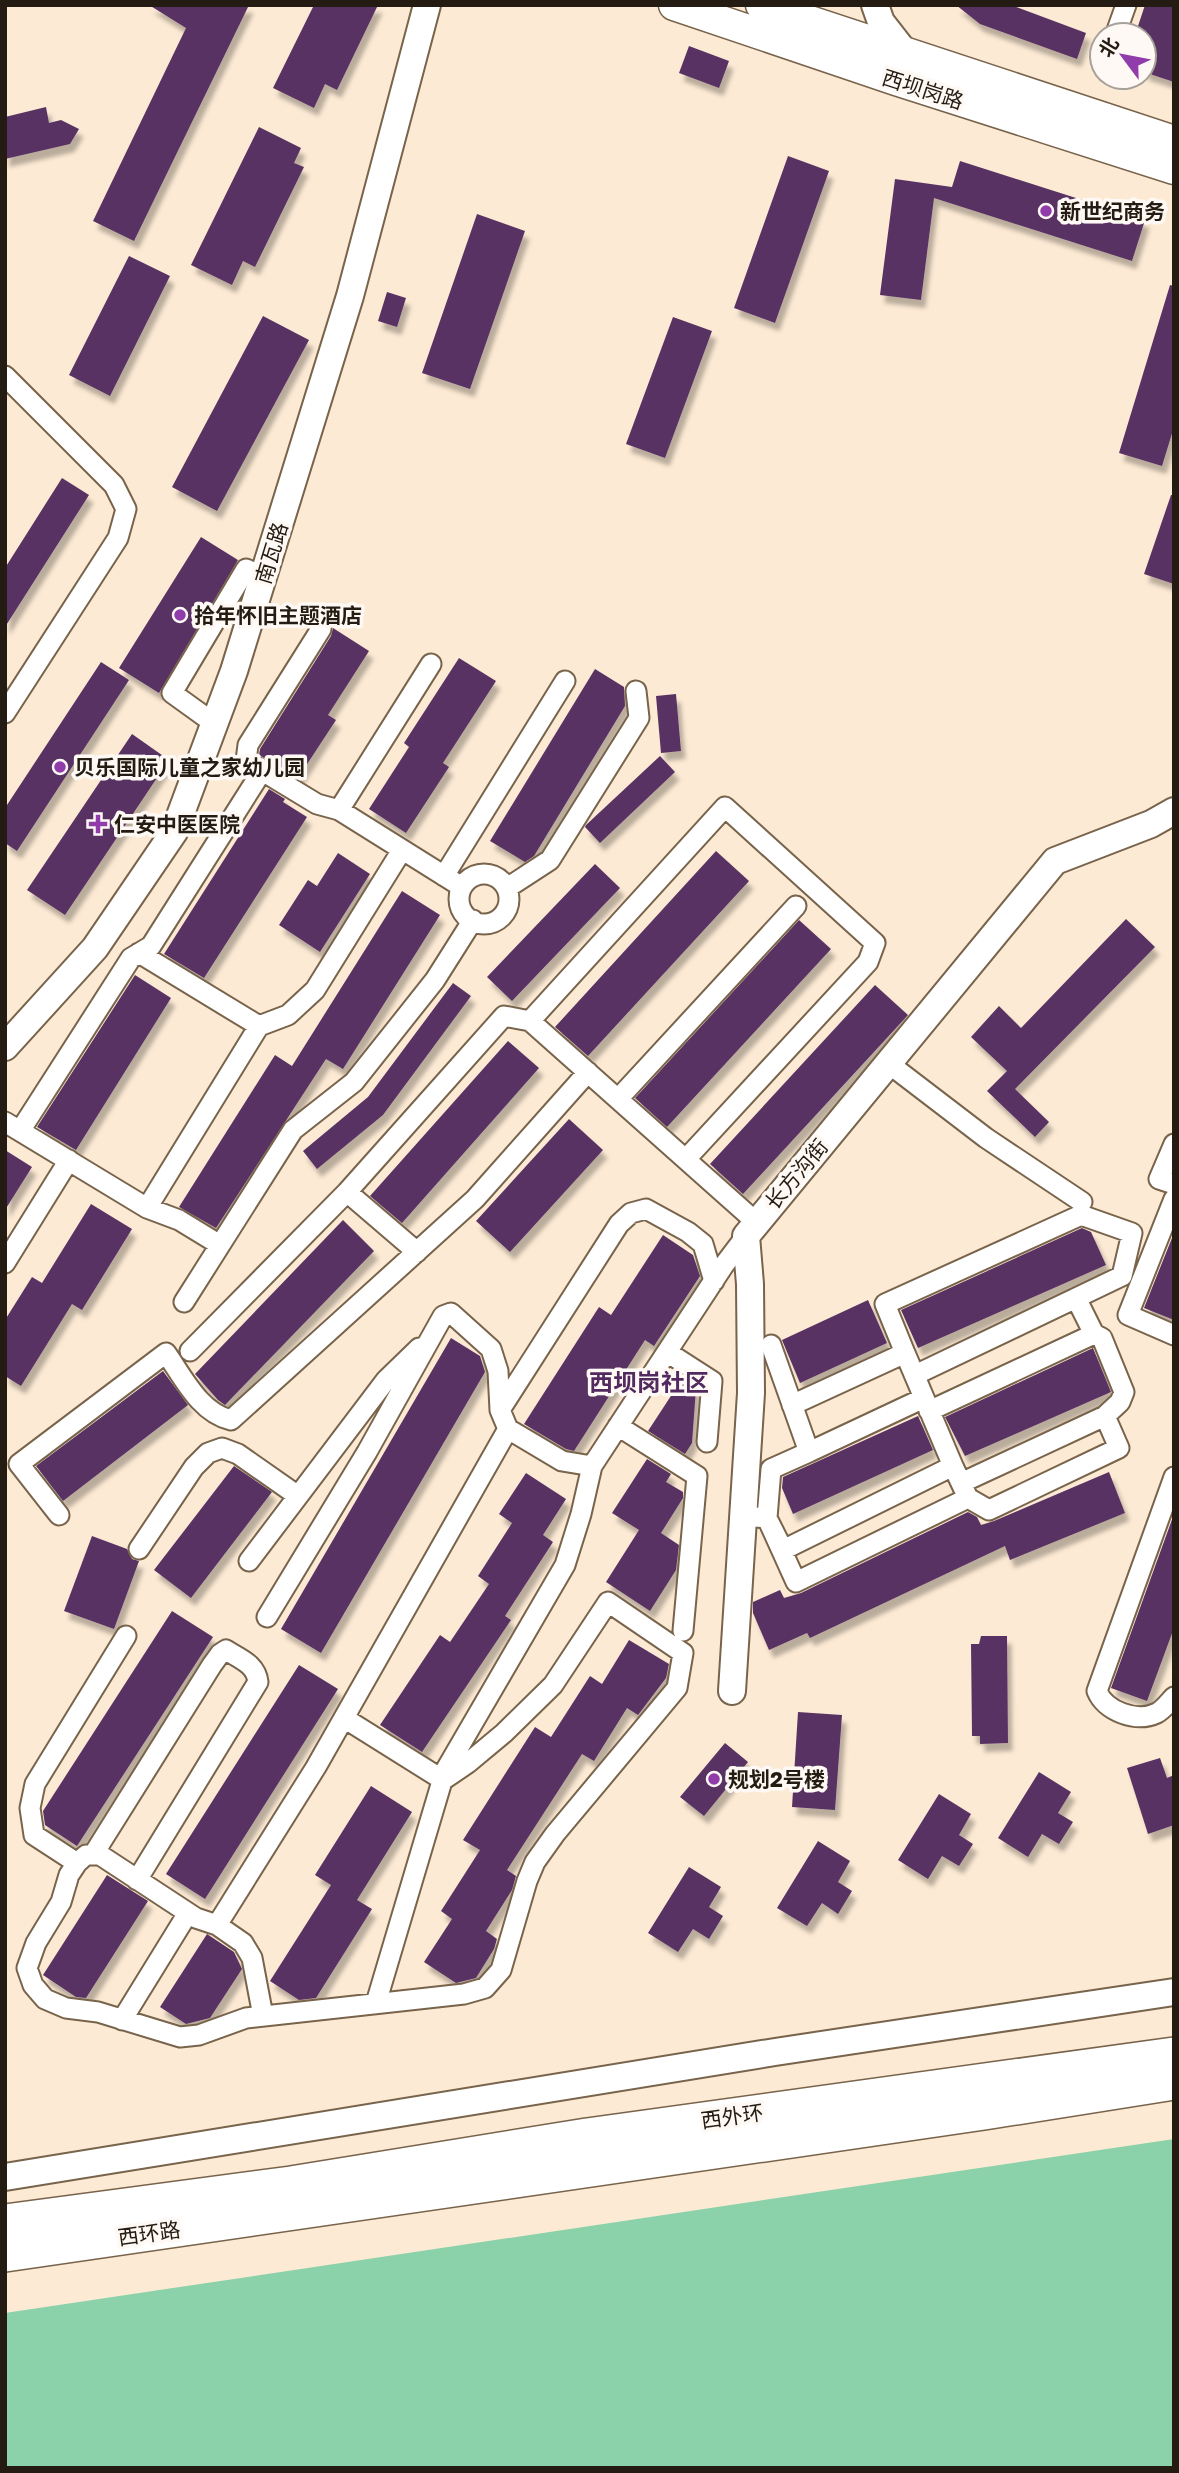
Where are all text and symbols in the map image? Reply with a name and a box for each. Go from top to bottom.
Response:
north arrow [1088,21,1158,91]
text: 北 [1093,33,1123,61]
street label: 西坝岗路 [879,64,967,114]
place label: 新世纪商务 [1060,198,1165,224]
marker: 新世纪商务 [1038,203,1054,219]
street label: 南瓦路 [249,519,293,587]
place label: 拾年怀旧主题酒店 [194,602,362,628]
marker: 拾年怀旧主题酒店 [172,607,188,623]
place label: 贝乐国际儿童之家幼儿园 [74,754,305,780]
marker: 贝乐国际儿童之家幼儿园 [52,759,68,775]
place label: 仁安中医医院 [114,811,240,837]
marker: 仁安中医医院 [88,814,108,834]
street label: 长方沟街 [759,1133,833,1215]
district label: 西坝岗社区 [589,1367,709,1396]
place label: 规划2号楼 [728,1766,825,1792]
marker: 规划2号楼 [706,1771,722,1787]
street label: 西外环 [699,2099,765,2133]
street label: 西环路 [116,2216,182,2250]

